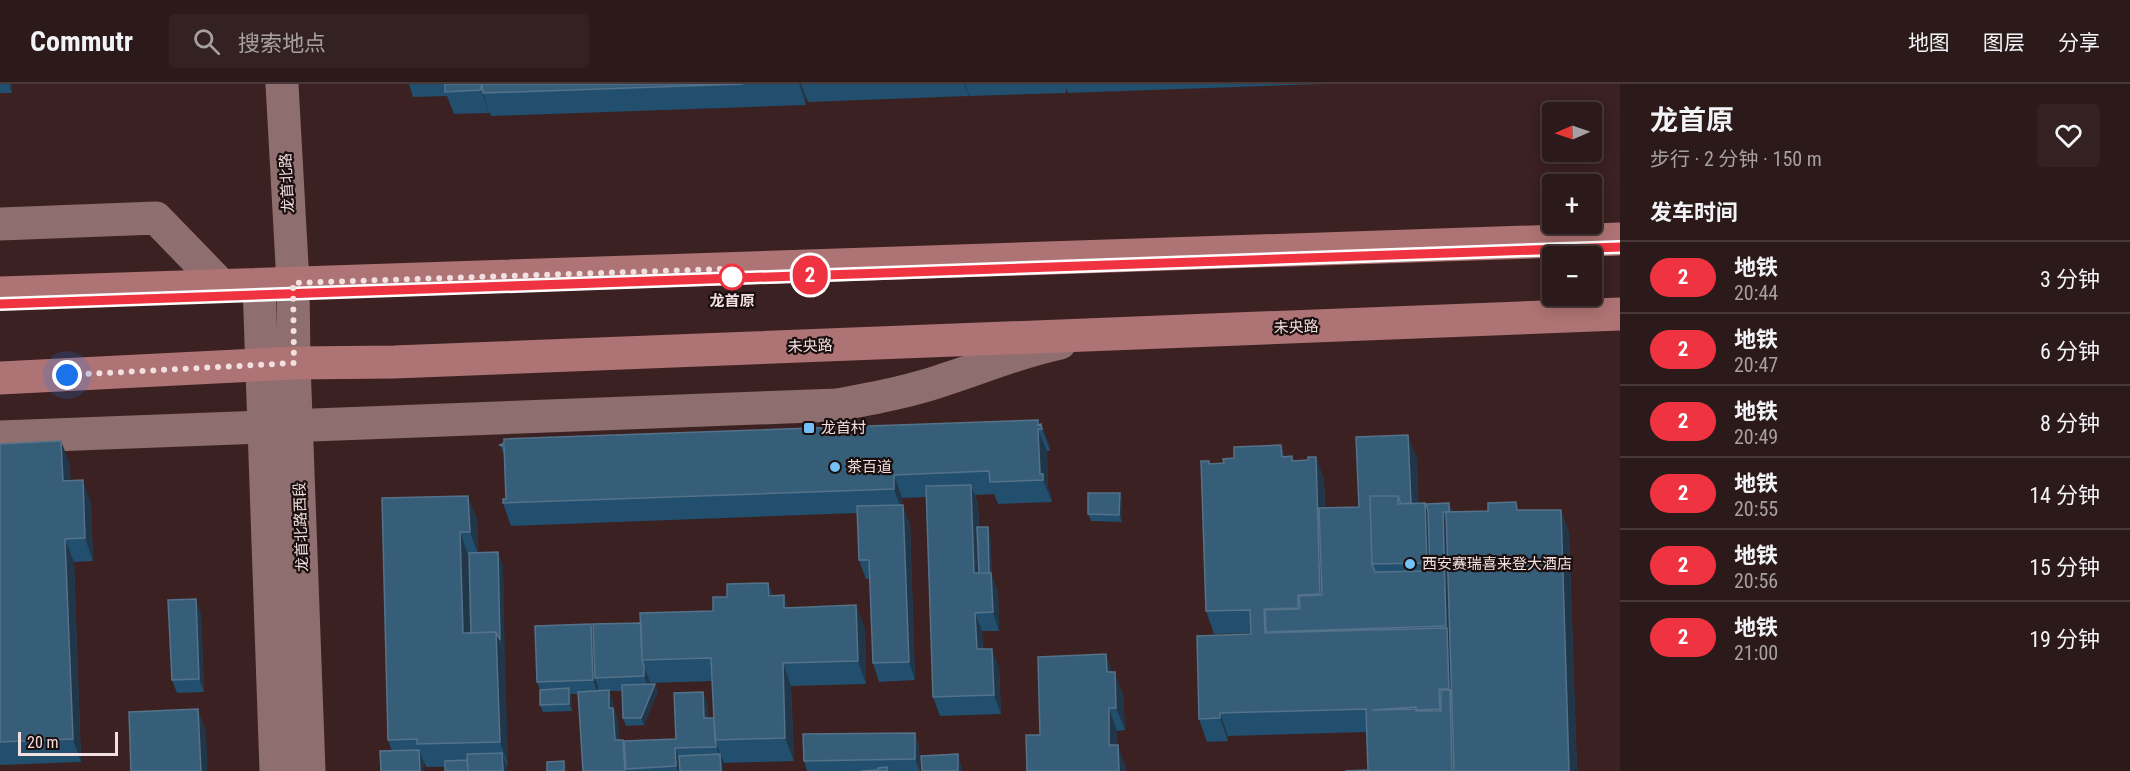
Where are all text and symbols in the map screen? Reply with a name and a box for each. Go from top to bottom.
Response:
search box [169,14,589,68]
text: Commutr [30,25,133,58]
icon: search [190,25,223,58]
text: 搜索地点 [238,31,326,56]
text: 地图 [1908,31,1950,55]
text: 图层 [1983,31,2025,55]
text: 分享 [2058,31,2100,55]
north arrow [1542,102,1602,162]
map controls [1542,102,1602,306]
text: 龙首原 [1650,104,1734,137]
button: heart [2037,104,2100,167]
text: 步行 · 2 分钟 · 150 m [1650,147,1822,171]
street label: 龙首北路 [276,153,298,213]
button: + [1542,174,1602,234]
text: 发车时间 [1650,200,1738,225]
button: − [1542,246,1602,306]
text: 地铁 [1734,255,1778,280]
line badge: 2 [790,256,830,294]
text: 2 [805,263,815,287]
marker: 龙首原 [719,264,745,290]
text: 2 [1678,265,1688,289]
text: 3 分钟 [2040,267,2100,292]
text: 20:44 [1734,281,1778,305]
place label: 龙首原 [709,292,755,310]
street label: 未央路 [1273,317,1319,337]
text: 地铁 [1734,327,1778,352]
street label: 未央路 [787,336,833,356]
text: 2 [1678,337,1688,361]
text: 6 分钟 [2040,339,2100,364]
text: 20:47 [1734,353,1778,377]
your location [52,360,82,390]
text: 地铁 [1734,399,1778,424]
text: 2 [1678,409,1688,433]
text: 8 分钟 [2040,411,2100,436]
place label: 龙首村 [821,419,866,437]
marker: 龙首村 [802,421,816,435]
text: 20:49 [1734,425,1778,449]
place label: 茶百道 [847,458,892,476]
marker: 茶百道 [828,460,842,474]
text: 地铁 [1734,471,1778,496]
text: 2 [1678,481,1688,505]
street label: 龙首北路西段 [290,482,312,572]
text: 14 分钟 [2029,483,2100,508]
text: 20:55 [1734,497,1778,521]
text: 地铁 [1734,543,1778,568]
text: 2 [1678,553,1688,577]
place label: 西安赛瑞喜来登大酒店 [1422,555,1572,573]
text: 15 分钟 [2029,555,2100,580]
marker: 西安赛瑞喜来登大酒店 [1403,557,1417,571]
text: 20:56 [1734,569,1778,593]
text: 地铁 [1734,615,1778,640]
text: 2 [1678,625,1688,649]
text: 19 分钟 [2029,627,2100,652]
text: 21:00 [1734,641,1778,665]
scale bar [18,729,118,756]
text: 20 m [27,733,59,752]

